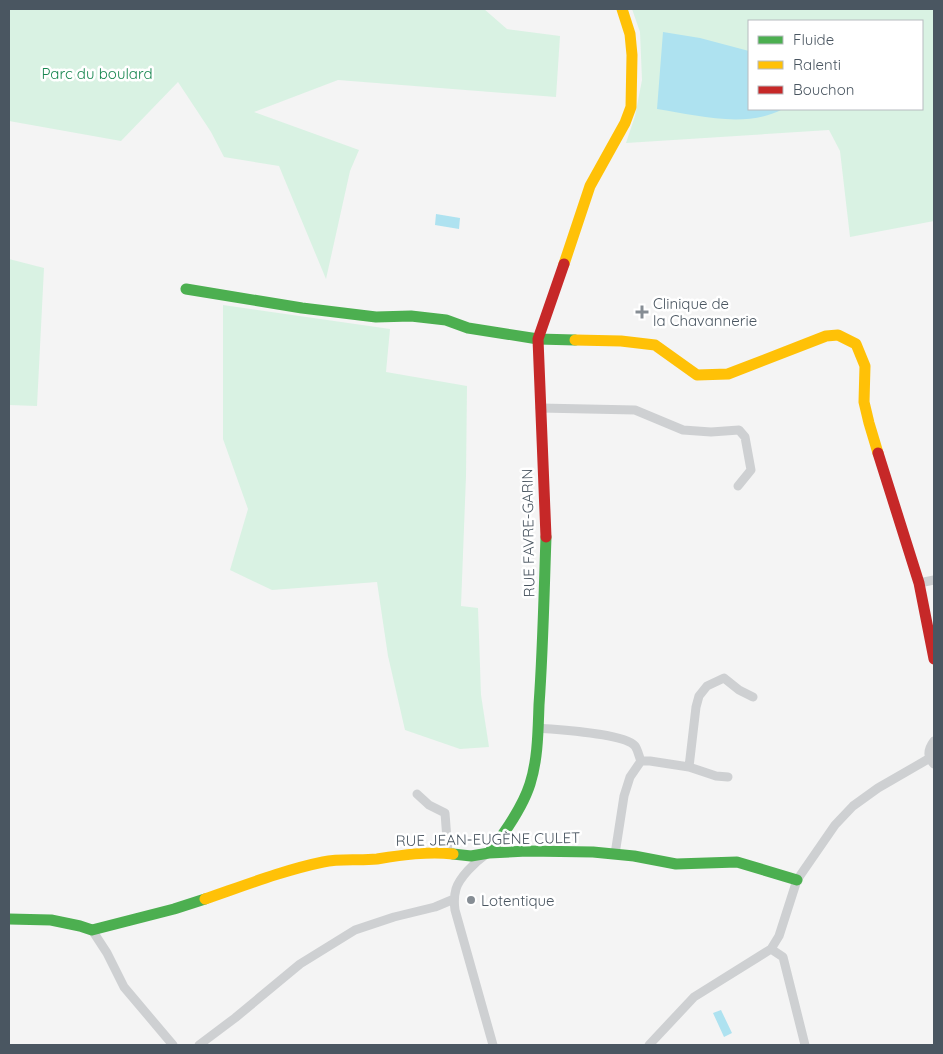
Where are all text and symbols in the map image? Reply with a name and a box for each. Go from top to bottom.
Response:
legend [748,20,923,110]
text: Fluide [793,30,834,49]
text: Ralenti [793,55,841,74]
park label: Parc du boulard [42,64,153,83]
text: Bouchon [793,80,854,99]
place label: Clinique de la Chavannerie [653,294,757,330]
marker: Clinique de la Chavannerie [635,305,649,319]
street label: RUE FAVRE-GARIN [517,468,539,598]
street label: RUE JEAN-EUGÈNE CULET [396,828,580,850]
place label: Lotentique [481,891,555,910]
marker: Lotentique [465,894,477,906]

